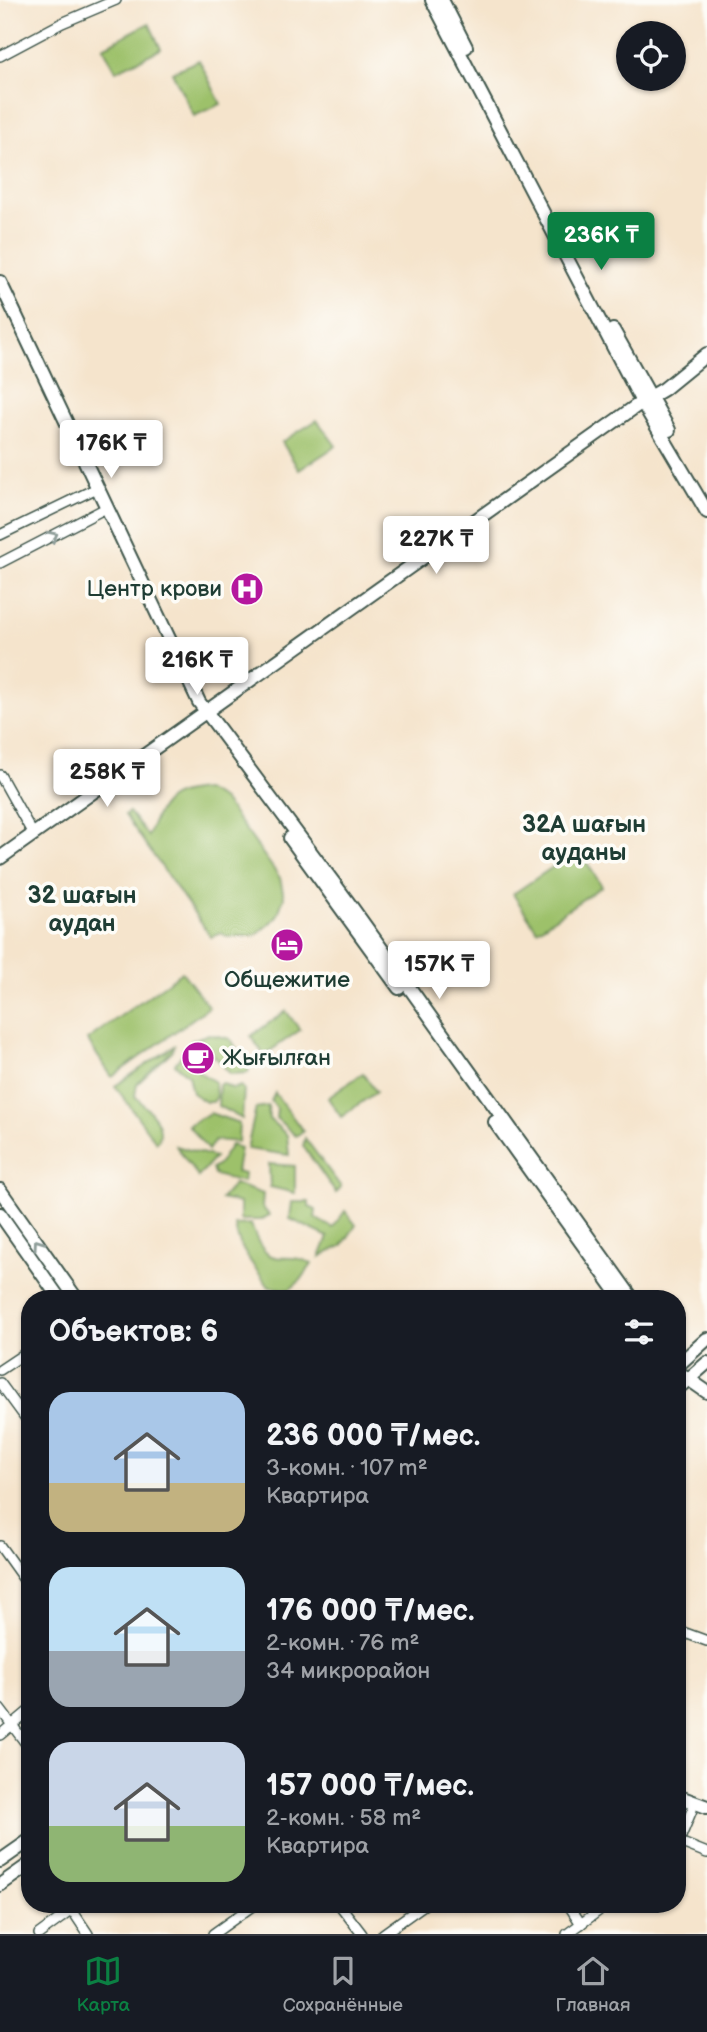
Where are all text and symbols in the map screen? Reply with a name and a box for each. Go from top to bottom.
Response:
map controls [616,21,686,91]
button: locate [616,21,686,91]
pin: 236K ₸ [544,212,658,272]
text: 236K ₸ [564,221,638,249]
pin: 176K ₸ [54,420,168,480]
text: 176K ₸ [76,429,146,457]
pin: 227K ₸ [379,516,493,576]
text: 227K ₸ [399,525,473,553]
one-way arrow [46,531,59,545]
hospital icon: Центр крови [228,570,266,608]
place label: Центр крови [87,575,222,603]
pin: 216K ₸ [140,638,254,697]
text: 216K ₸ [161,646,233,674]
pin: 258K ₸ [50,750,164,809]
text: 258K ₸ [69,758,145,786]
district label: 32А шағын ауданы [522,810,646,867]
district label: 32 шағын аудан [27,881,137,938]
hotel icon: Общежитие [268,926,306,964]
pin: 157K ₸ [382,942,496,1001]
text: 157K ₸ [404,950,474,978]
place label: Общежитие [224,966,350,994]
cafe icon: Жығылған [179,1039,217,1077]
place label: Жығылған [222,1044,331,1072]
one-way arrow [34,1239,46,1252]
icon: filters [620,1313,658,1351]
text: Объектов: 6 [49,1314,218,1350]
text: 236 000 ₸/мес. [266,1418,480,1454]
icon: home [105,1420,189,1504]
text: 3-комн. · 107 m² [266,1454,428,1482]
text: Квартира [266,1482,369,1510]
text: 176 000 ₸/мес. [266,1593,475,1629]
icon: home [105,1595,189,1679]
text: 2-комн. · 76 m² [266,1629,419,1657]
text: 34 микрорайон [266,1657,430,1685]
text: 157 000 ₸/мес. [266,1768,474,1804]
icon: home [105,1770,189,1854]
text: 2-комн. · 58 m² [266,1804,421,1832]
text: Квартира [266,1832,369,1860]
tab: Карта [76,1952,130,2017]
tab: Сохранённые [283,1952,403,2017]
tab: Главная [556,1952,631,2017]

